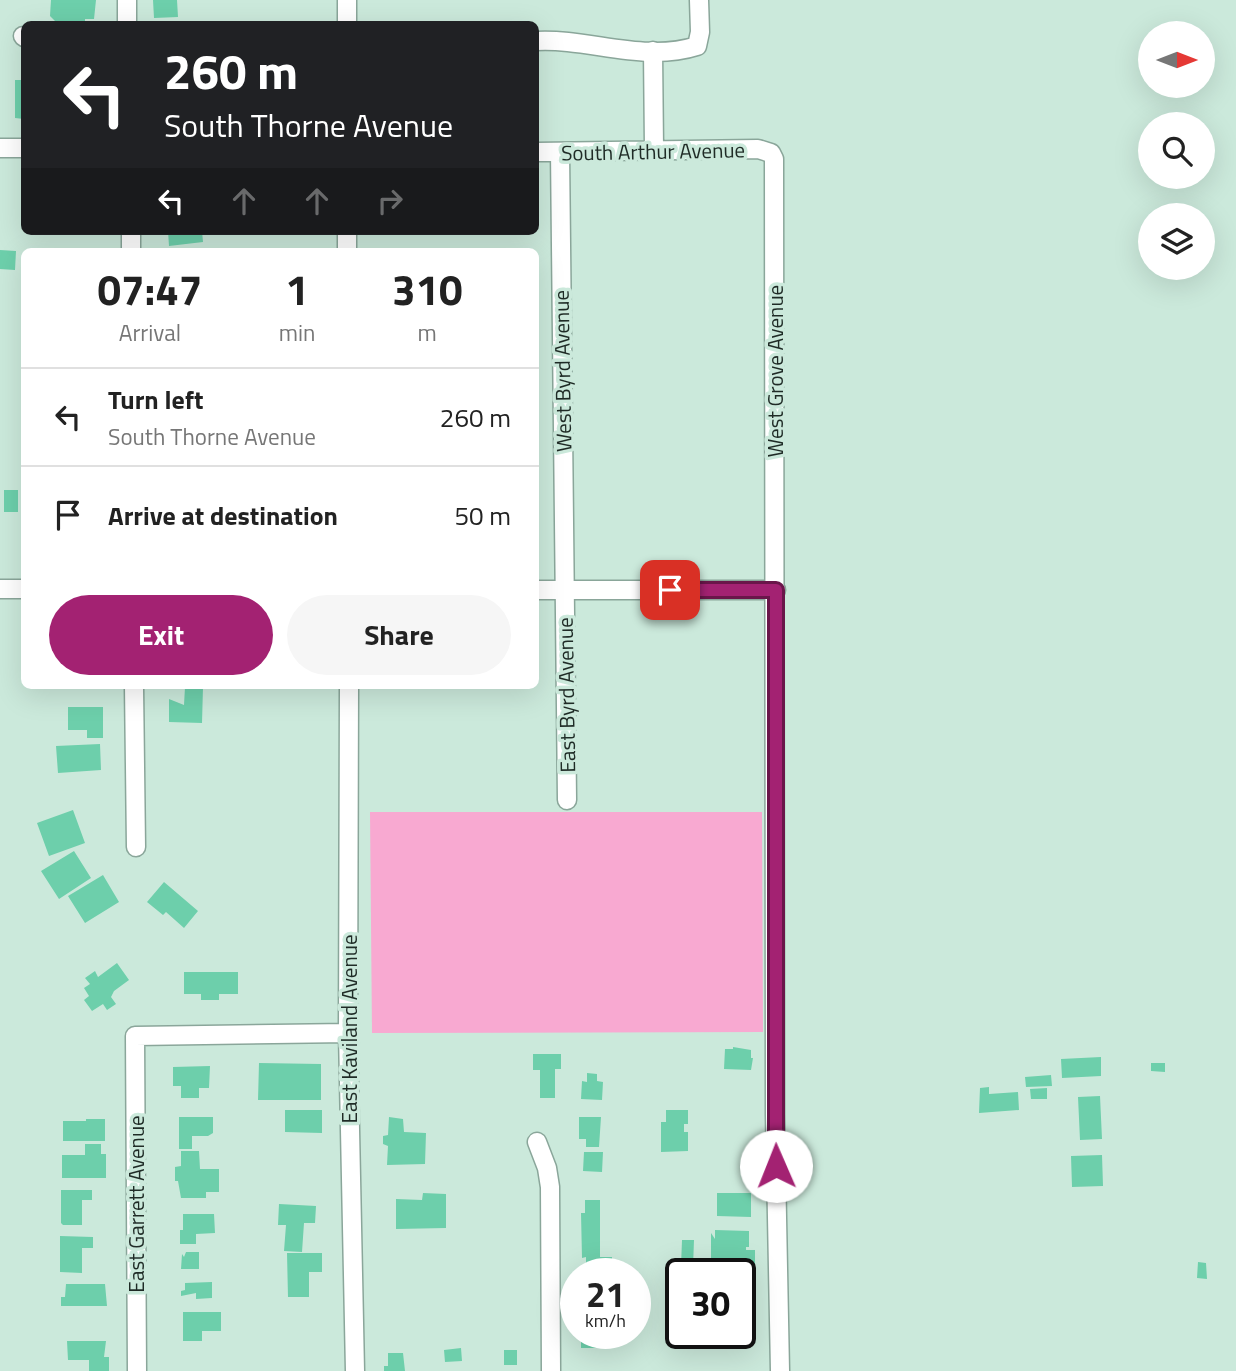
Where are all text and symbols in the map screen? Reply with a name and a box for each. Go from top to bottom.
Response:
north arrow [1138,21,1214,98]
map controls [1138,21,1215,280]
text: 260 m [164,33,298,108]
icon: left [49,49,140,140]
text: South Thorne Avenue [164,101,453,149]
button: search [1138,112,1215,189]
street label: South Arthur Avenue [561,133,745,169]
icon: left [152,182,190,220]
icon: ahead [225,182,263,220]
icon: ahead [298,182,336,220]
icon: right [371,182,409,220]
button: layers [1138,203,1215,280]
text: 07:47 [97,257,202,321]
text: 1 [285,257,309,321]
text: 310 [392,257,462,321]
street label: West Grove Avenue [759,285,791,457]
street label: West Byrd Avenue [545,290,579,452]
text: Arrival [119,315,181,350]
text: min [279,315,315,350]
text: m [418,315,437,350]
text: Turn left [108,380,203,419]
icon: left [49,398,87,436]
text: 260 m [440,398,511,437]
text: South Thorne Avenue [108,419,316,454]
icon: arrive [49,496,87,534]
text: Arrive at destination [108,496,338,535]
text: 50 m [454,496,511,535]
pin [640,560,700,620]
icon: arrive [651,571,689,609]
button: Exit [49,595,273,675]
button: Share [287,595,511,675]
street label: East Byrd Avenue [549,617,583,773]
street label: East Kaviland Avenue [333,934,365,1124]
street label: East Garrett Avenue [120,1115,152,1293]
position arrow [739,1129,813,1203]
speed limit sign: 30 [665,1258,756,1349]
text: 21 [586,1267,625,1321]
text: km/h [585,1307,626,1334]

